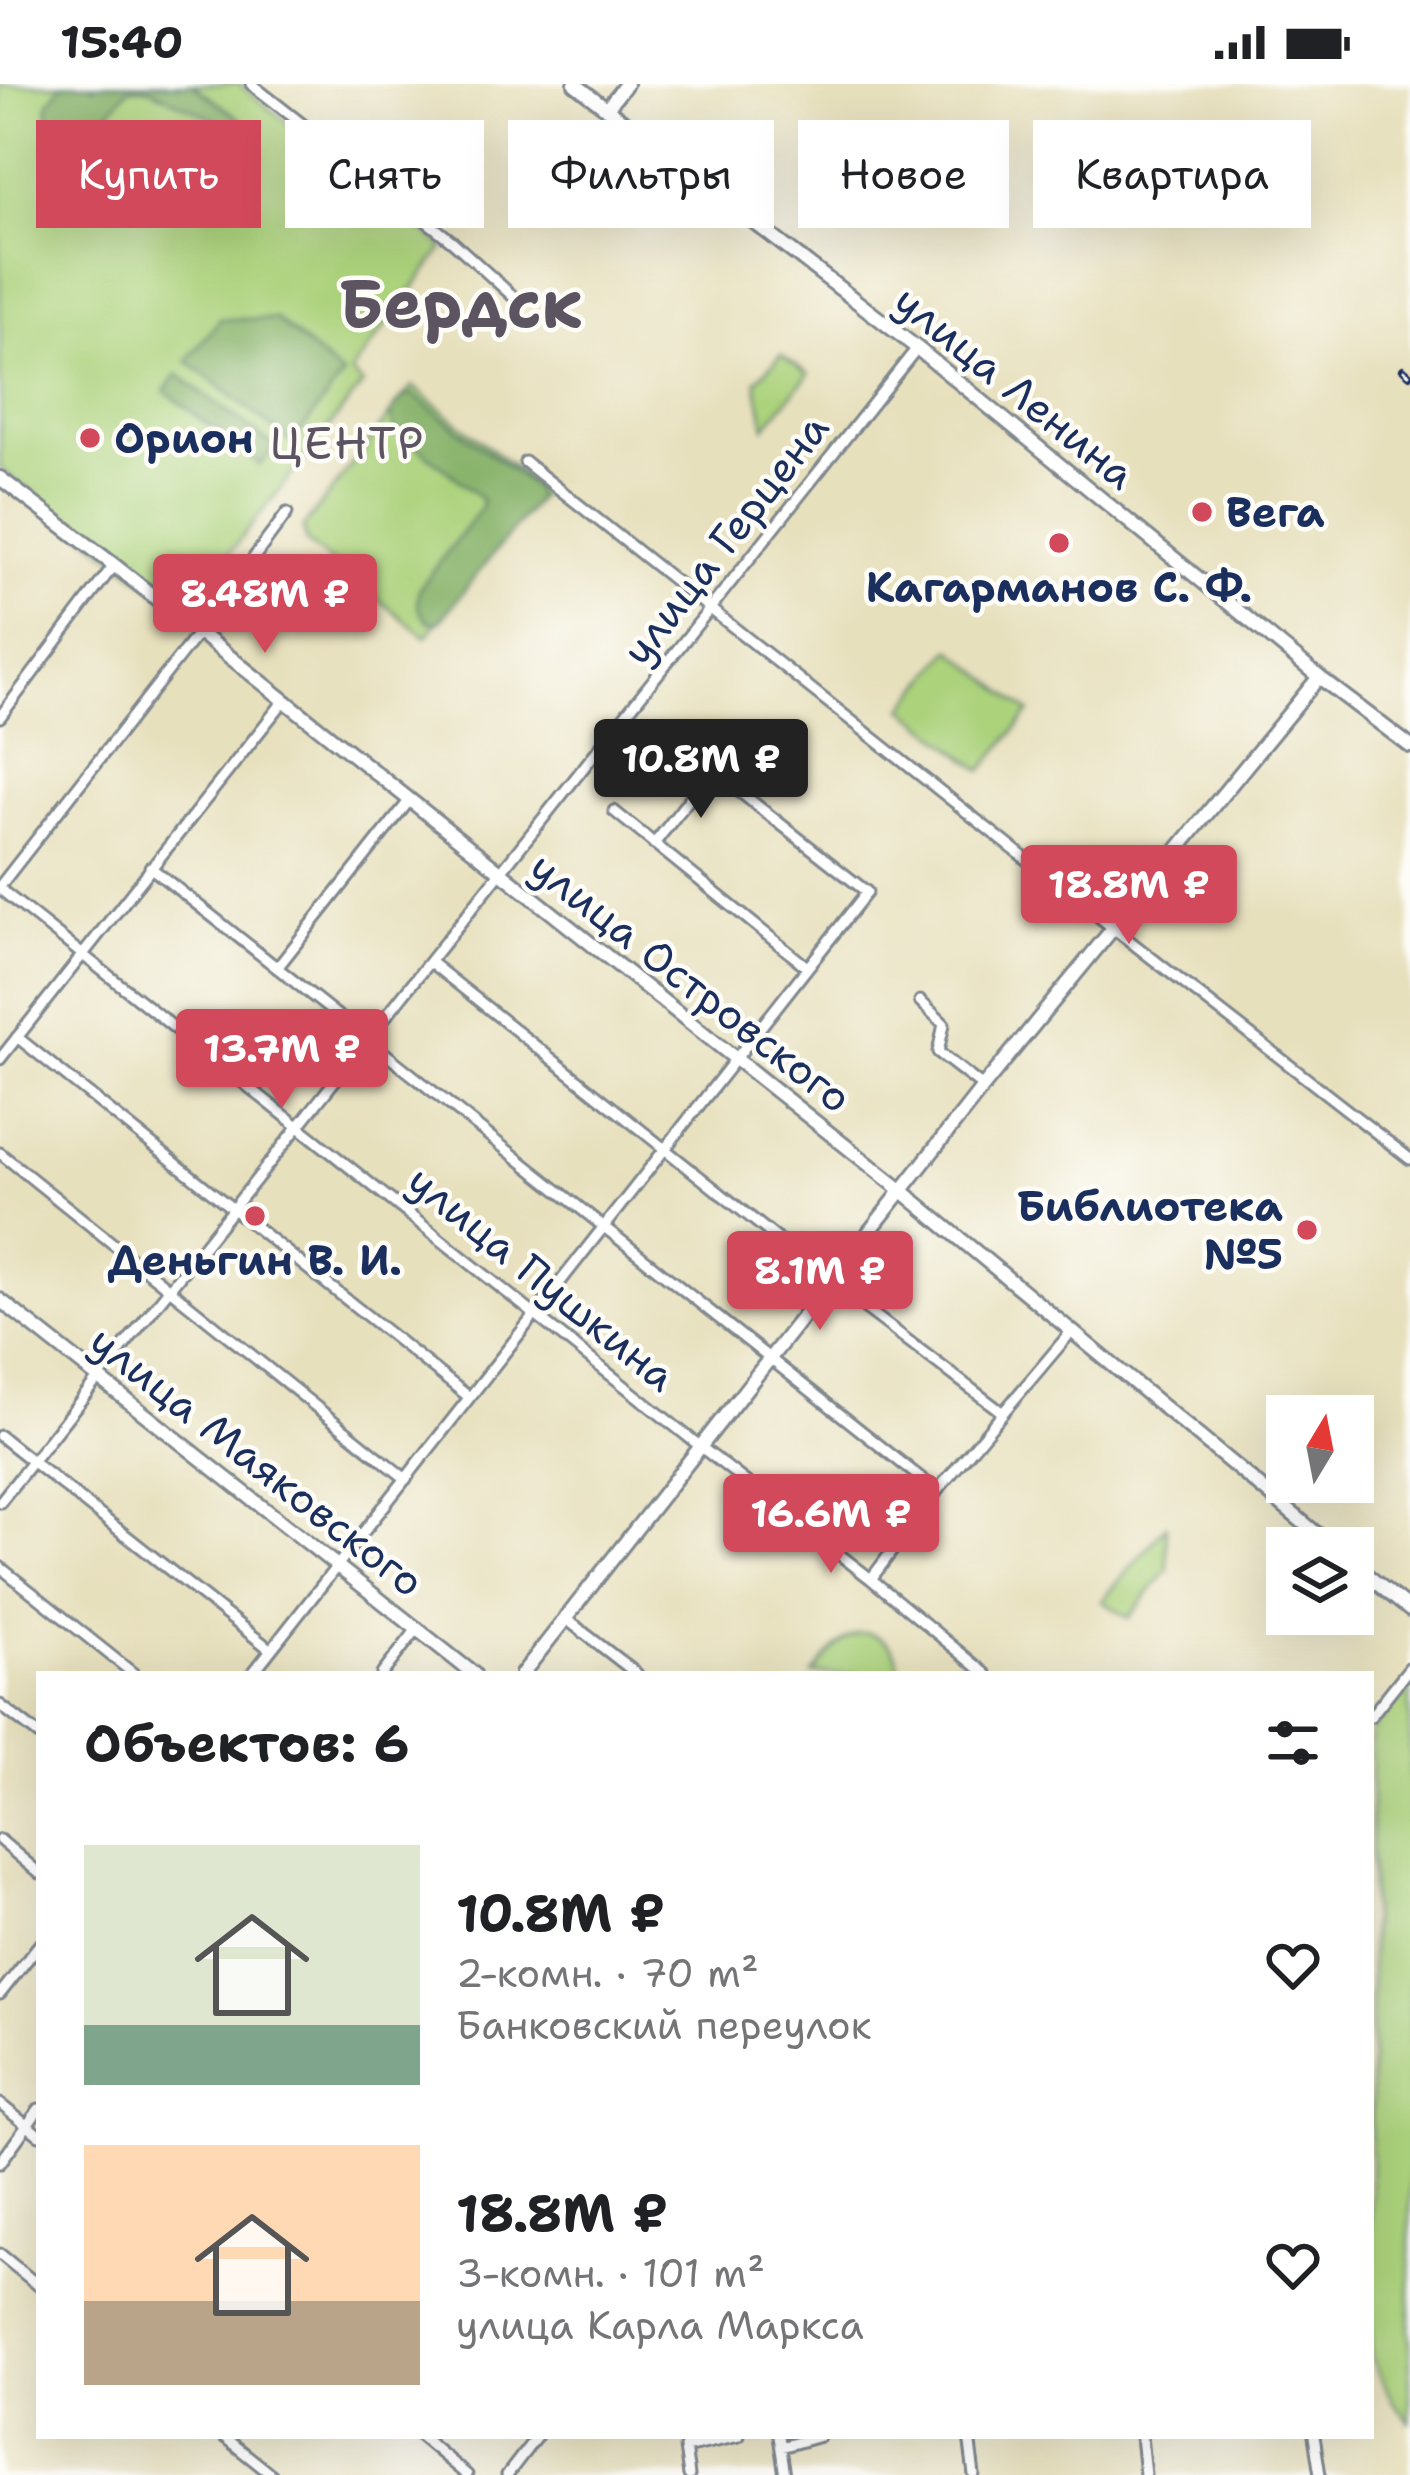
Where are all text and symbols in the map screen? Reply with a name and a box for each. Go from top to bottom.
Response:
text: 15:40 [60,12,184,72]
chip: Купить [36,120,261,228]
chip: Снять [285,120,484,228]
chip: Фильтры [508,120,774,228]
chip: Новое [798,120,1009,228]
chip: Квартира [1033,120,1311,228]
district label: Бердск [339,260,583,348]
street label: улица Ленина [883,272,1147,502]
street label: улица Герцена [609,402,841,676]
place label: Орион [114,410,254,466]
district label: ЦЕНТР [270,413,426,473]
marker: Орион [77,425,103,451]
place label: Вега [1226,484,1325,540]
marker: Вега [1189,499,1215,525]
marker: Кагарманов С. Ф. [1046,530,1072,556]
pin: 8.48M ₽ [154,554,376,656]
place label: Кагарманов С. Ф. [866,559,1252,615]
text: 8.48M ₽ [180,567,350,619]
pin: 10.8M ₽ [590,719,812,821]
text: 10.8M ₽ [621,732,781,784]
street label: улица Островского [519,839,863,1125]
pin: 18.8M ₽ [1018,845,1240,947]
text: 18.8M ₽ [1048,858,1210,910]
pin: 13.7M ₽ [171,1009,393,1111]
text: 13.7M ₽ [203,1022,361,1074]
street label: улица Пушкина [396,1153,688,1403]
place label: Библиотека №5 [1017,1178,1283,1282]
marker: Деньгин В. И. [242,1203,268,1229]
marker: Библиотека №5 [1294,1217,1320,1243]
pin: 8.1M ₽ [722,1231,918,1333]
place label: Деньгин В. И. [108,1232,402,1288]
text: 8.1M ₽ [754,1244,886,1296]
street label: улица Маяковского [78,1313,436,1609]
north arrow [1266,1395,1374,1503]
map controls [1266,1395,1374,1635]
pin: 16.6M ₽ [720,1474,942,1576]
text: 16.6M ₽ [750,1487,912,1539]
button: layers [1266,1527,1374,1635]
text: Объектов: 6 [84,1709,410,1777]
icon: filters [1260,1710,1326,1776]
text: 10.8M ₽ [456,1879,665,1947]
icon: home [180,1893,324,2037]
icon: heart [1260,1932,1326,1998]
text: 2-комн. · 70 m² [456,1947,759,1999]
text: Банковский переулок [456,1999,871,2051]
text: 18.8M ₽ [456,2179,668,2247]
icon: home [180,2193,324,2337]
icon: heart [1260,2232,1326,2298]
text: 3-комн. · 101 m² [456,2247,765,2299]
text: улица Карла Маркса [456,2299,864,2351]

